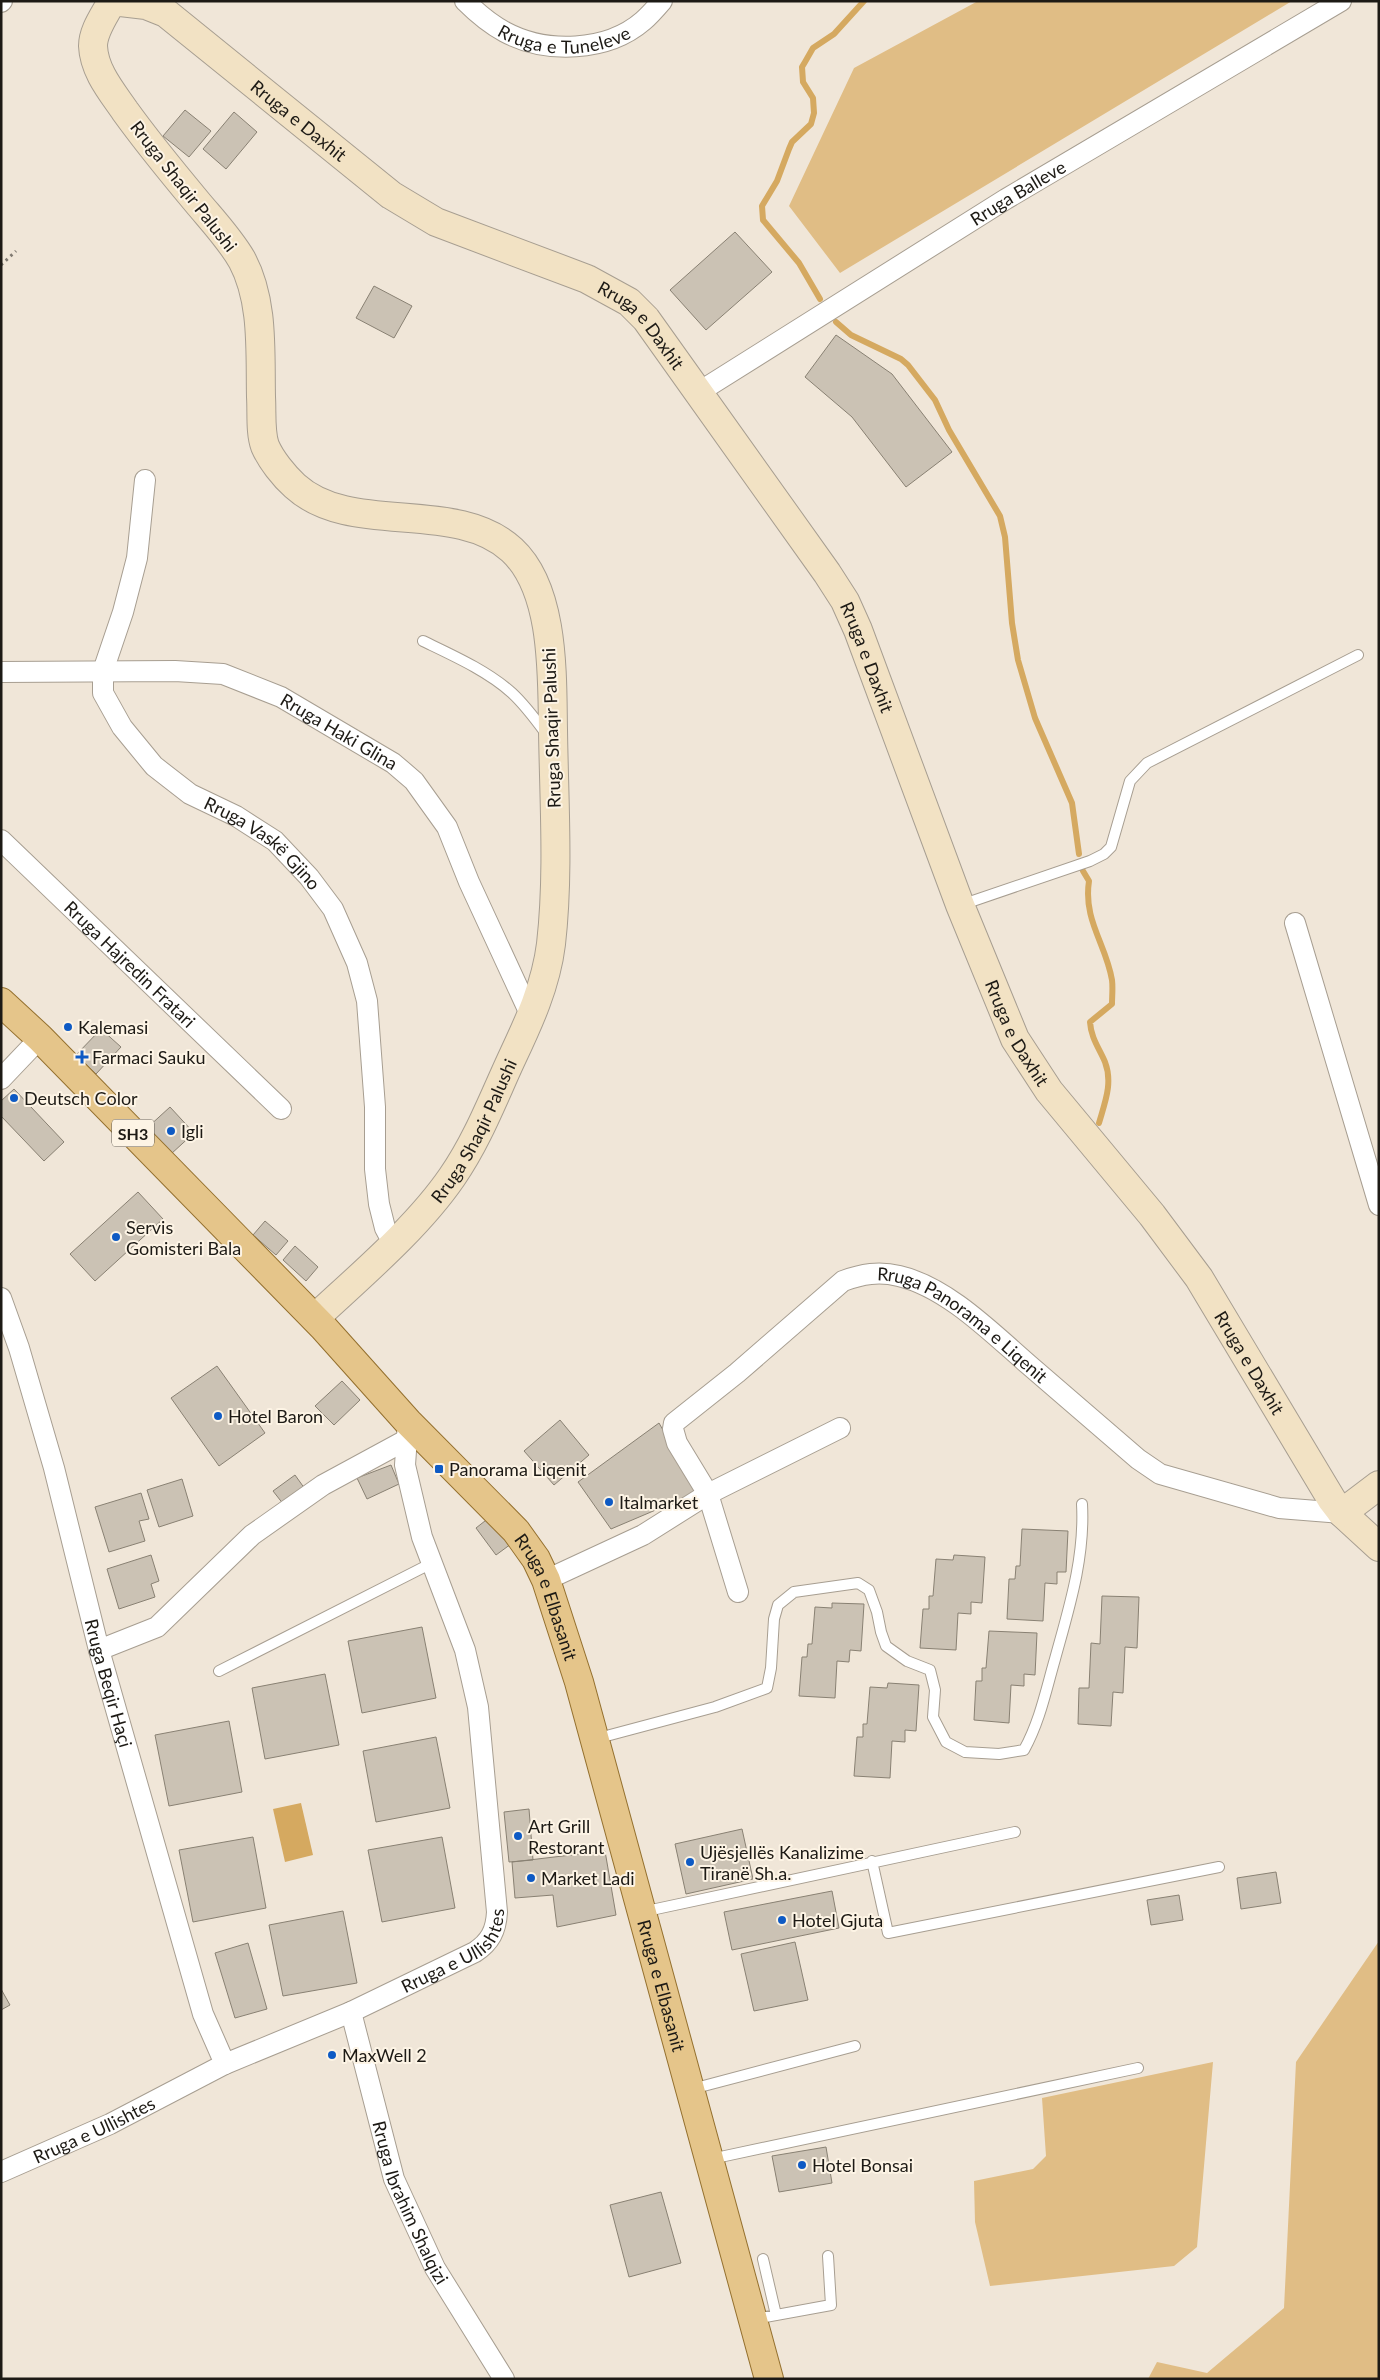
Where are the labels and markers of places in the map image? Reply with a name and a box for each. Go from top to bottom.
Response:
place label: Kalemasi [78,1016,148,1038]
marker: Kalemasi [62,1021,74,1033]
place label: Farmaci Sauku [92,1046,205,1068]
marker: Farmaci Sauku [76,1051,88,1063]
place label: Deutsch Color [24,1087,138,1109]
marker: Deutsch Color [8,1092,20,1104]
place label: Igli [181,1120,204,1142]
marker: Igli [165,1125,177,1137]
place label: Servis Gomisteri Bala [126,1216,241,1259]
marker: Servis Gomisteri Bala [110,1231,122,1243]
place label: Hotel Baron [228,1405,323,1427]
marker: Hotel Baron [212,1410,224,1422]
place label: Panorama Liqenit [449,1458,587,1480]
marker: Panorama Liqenit [433,1463,445,1475]
place label: Italmarket [619,1491,699,1513]
marker: Italmarket [603,1496,615,1508]
place label: Art Grill Restorant [528,1815,605,1858]
marker: Art Grill Restorant [512,1830,524,1842]
place label: Ujësjellës Kanalizime Tiranë Sh.a. [700,1841,864,1884]
marker: Ujësjellës Kanalizime Tiranë Sh.a. [684,1856,696,1868]
place label: Market Ladi [541,1867,635,1889]
marker: Market Ladi [525,1872,537,1884]
place label: Hotel Gjuta [792,1909,883,1931]
marker: Hotel Gjuta [776,1914,788,1926]
place label: MaxWell 2 [342,2044,427,2066]
marker: MaxWell 2 [326,2049,338,2061]
place label: Hotel Bonsai [812,2154,913,2176]
marker: Hotel Bonsai [796,2159,808,2171]

